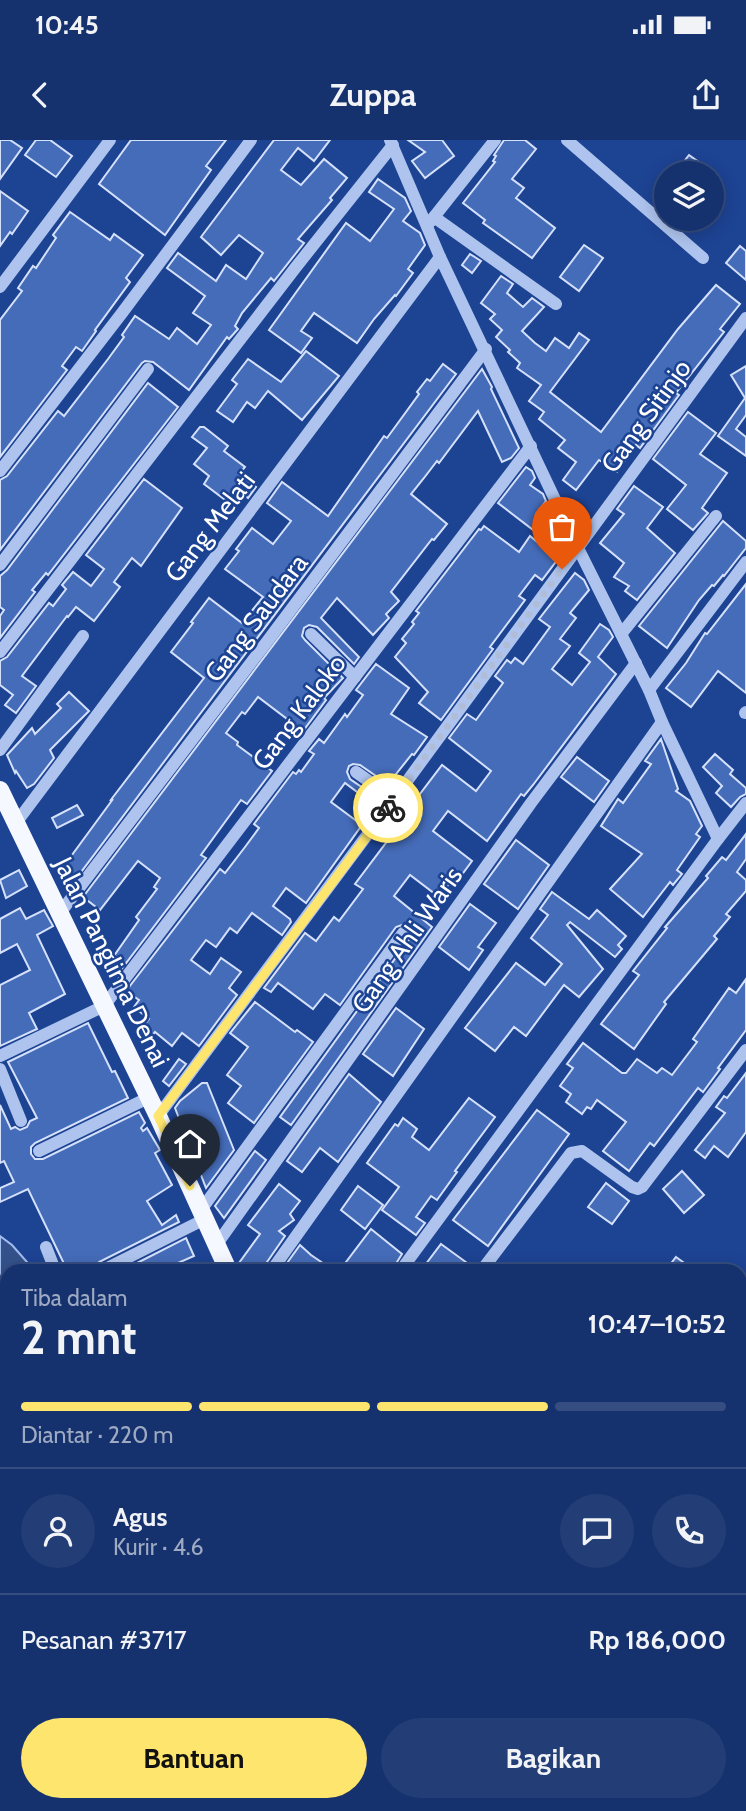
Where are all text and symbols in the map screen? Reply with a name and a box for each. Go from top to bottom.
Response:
text: 10:45 [35,9,99,41]
text: Zuppa [330,75,416,114]
icon: back [21,76,59,114]
icon: share [687,76,725,114]
map controls [654,161,724,231]
button: layers [654,161,724,231]
street label: Gang Sitinjo [594,353,698,479]
street label: Gang Melati [158,465,262,589]
pin [532,497,592,569]
icon: bag [543,508,581,546]
street label: Gang Saudara [197,547,315,688]
street label: Gang Kaloko [245,648,353,776]
courier [353,773,423,843]
icon: bike [369,789,407,827]
street label: Jalan Panglima Denai [47,851,177,1072]
street label: Gang Ahli Waris [345,860,469,1019]
pin [160,1114,220,1186]
icon: home [171,1125,209,1163]
text: Tiba dalam [21,1284,127,1312]
text: 10:47–10:52 [588,1308,726,1340]
text: 2 mnt [21,1310,137,1366]
text: Diantar · 220 m [21,1421,174,1449]
button: person [21,1494,95,1568]
button: chat [560,1494,634,1568]
button: phone [652,1494,726,1568]
text: Agus [113,1501,167,1533]
text: Kurir · 4.6 [113,1533,204,1561]
text: Pesanan #3717 [21,1624,187,1656]
text: Rp 186,000 [588,1624,726,1656]
button: Bantuan [21,1718,367,1798]
button: Bagikan [381,1718,726,1798]

